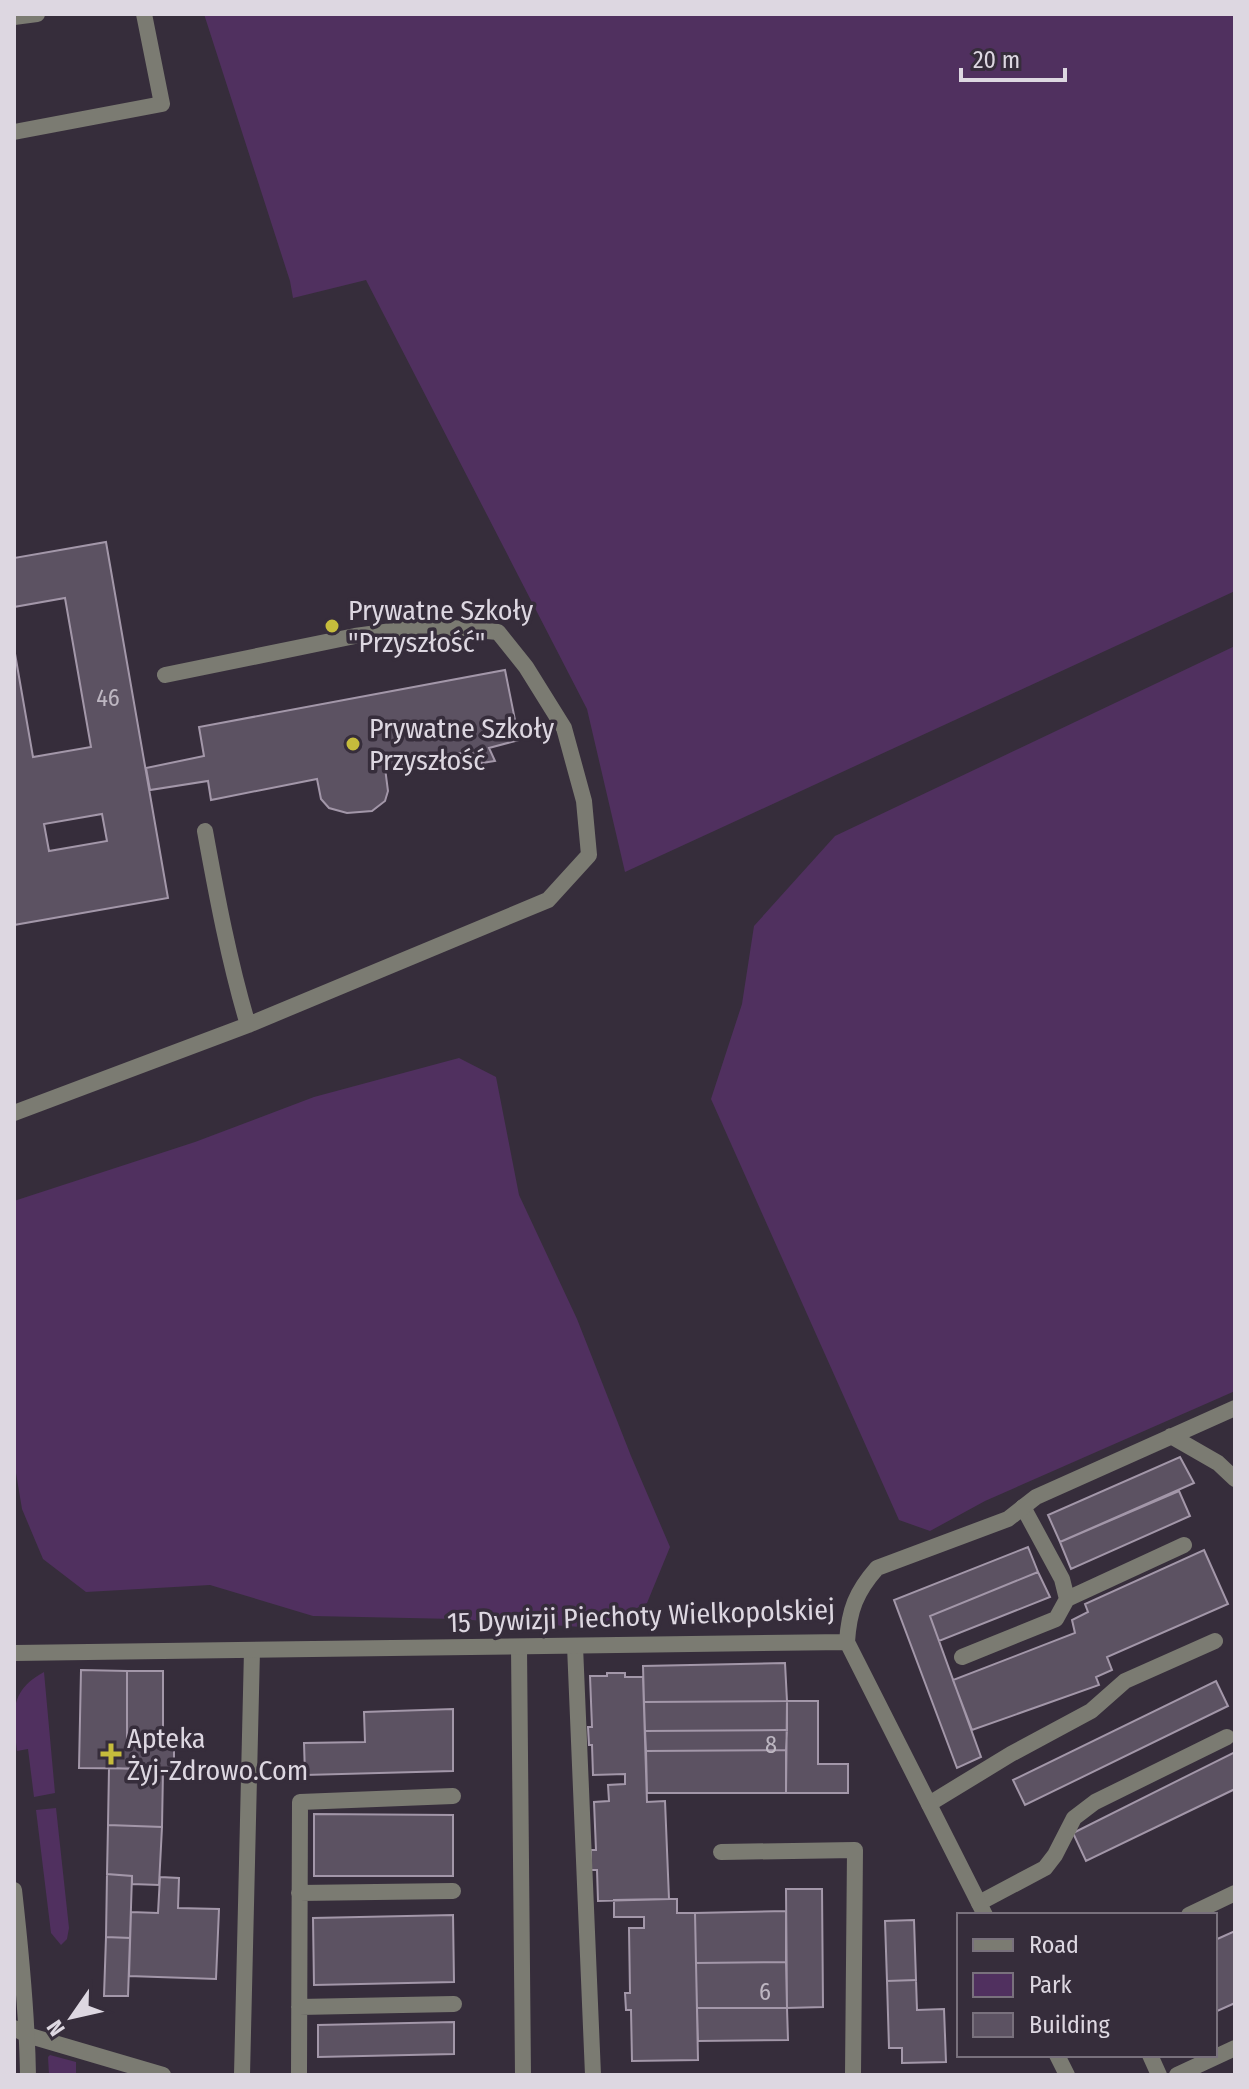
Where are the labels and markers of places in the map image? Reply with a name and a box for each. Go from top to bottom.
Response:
place label: Prywatne Szkoły "Przyszłość" [348,594,534,659]
marker: Prywatne Szkoły "Przyszłość" [323,617,341,635]
place label: Prywatne Szkoły Przyszłość [369,712,555,777]
marker: Prywatne Szkoły Przyszłość [344,735,362,753]
place label: Apteka Żyj-Zdrowo.Com [127,1722,308,1787]
marker: Apteka Żyj-Zdrowo.Com [102,1745,120,1763]

